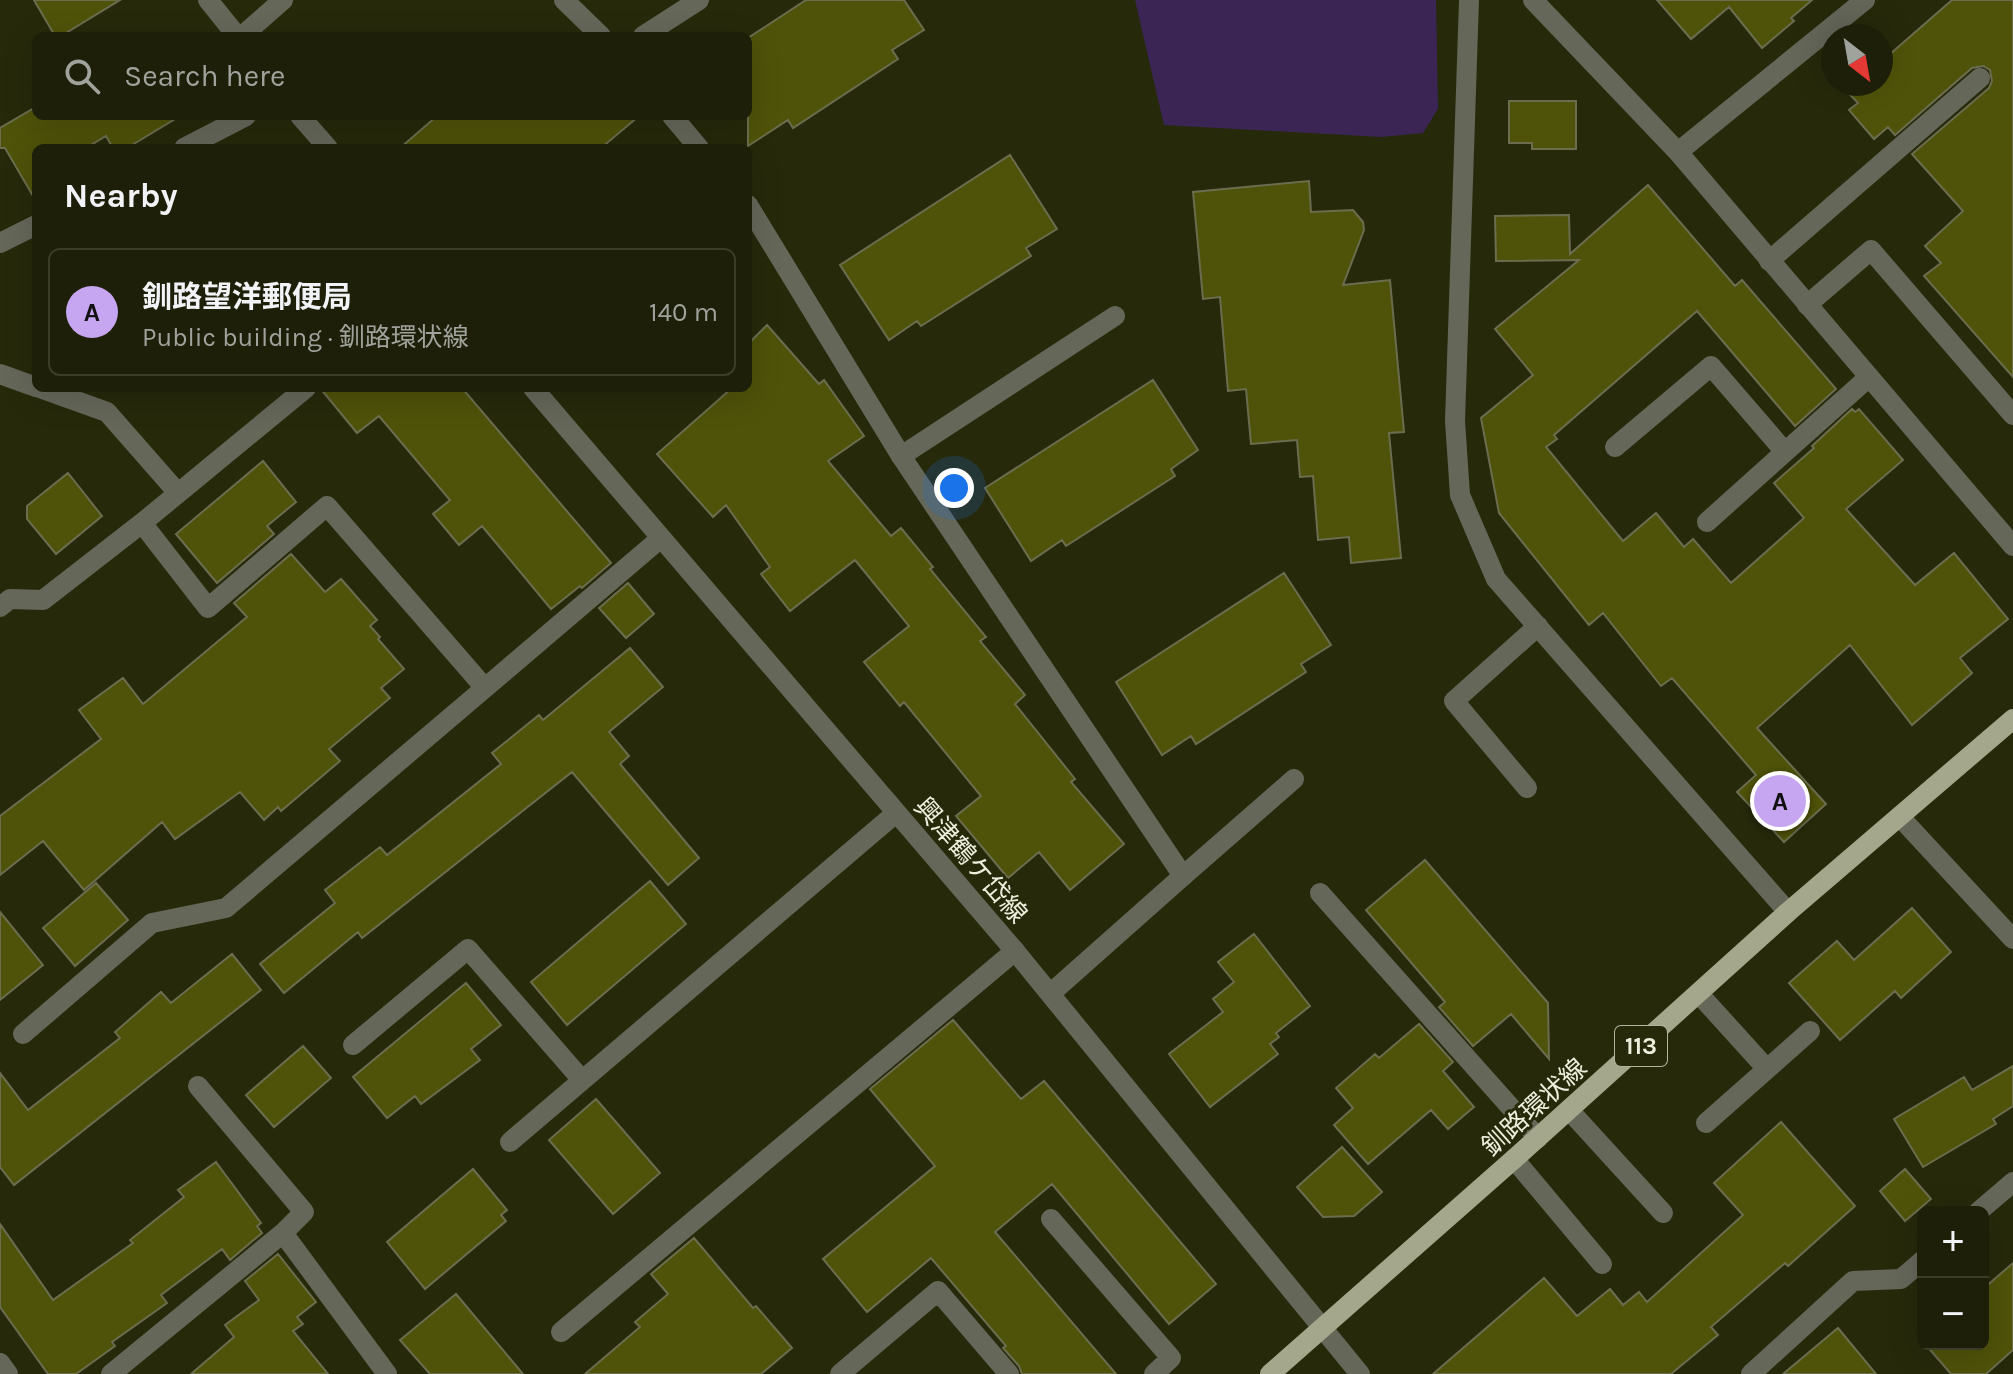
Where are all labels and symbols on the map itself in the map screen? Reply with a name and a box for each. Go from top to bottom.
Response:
north arrow [1821,24,1893,96]
your location [934,468,974,508]
pin: A [1754,771,1806,831]
street label: 興津鶴ケ岱線 [908,791,1033,929]
road number: 113 [1615,1026,1667,1066]
street label: 釧路環状線 [1476,1052,1593,1162]

